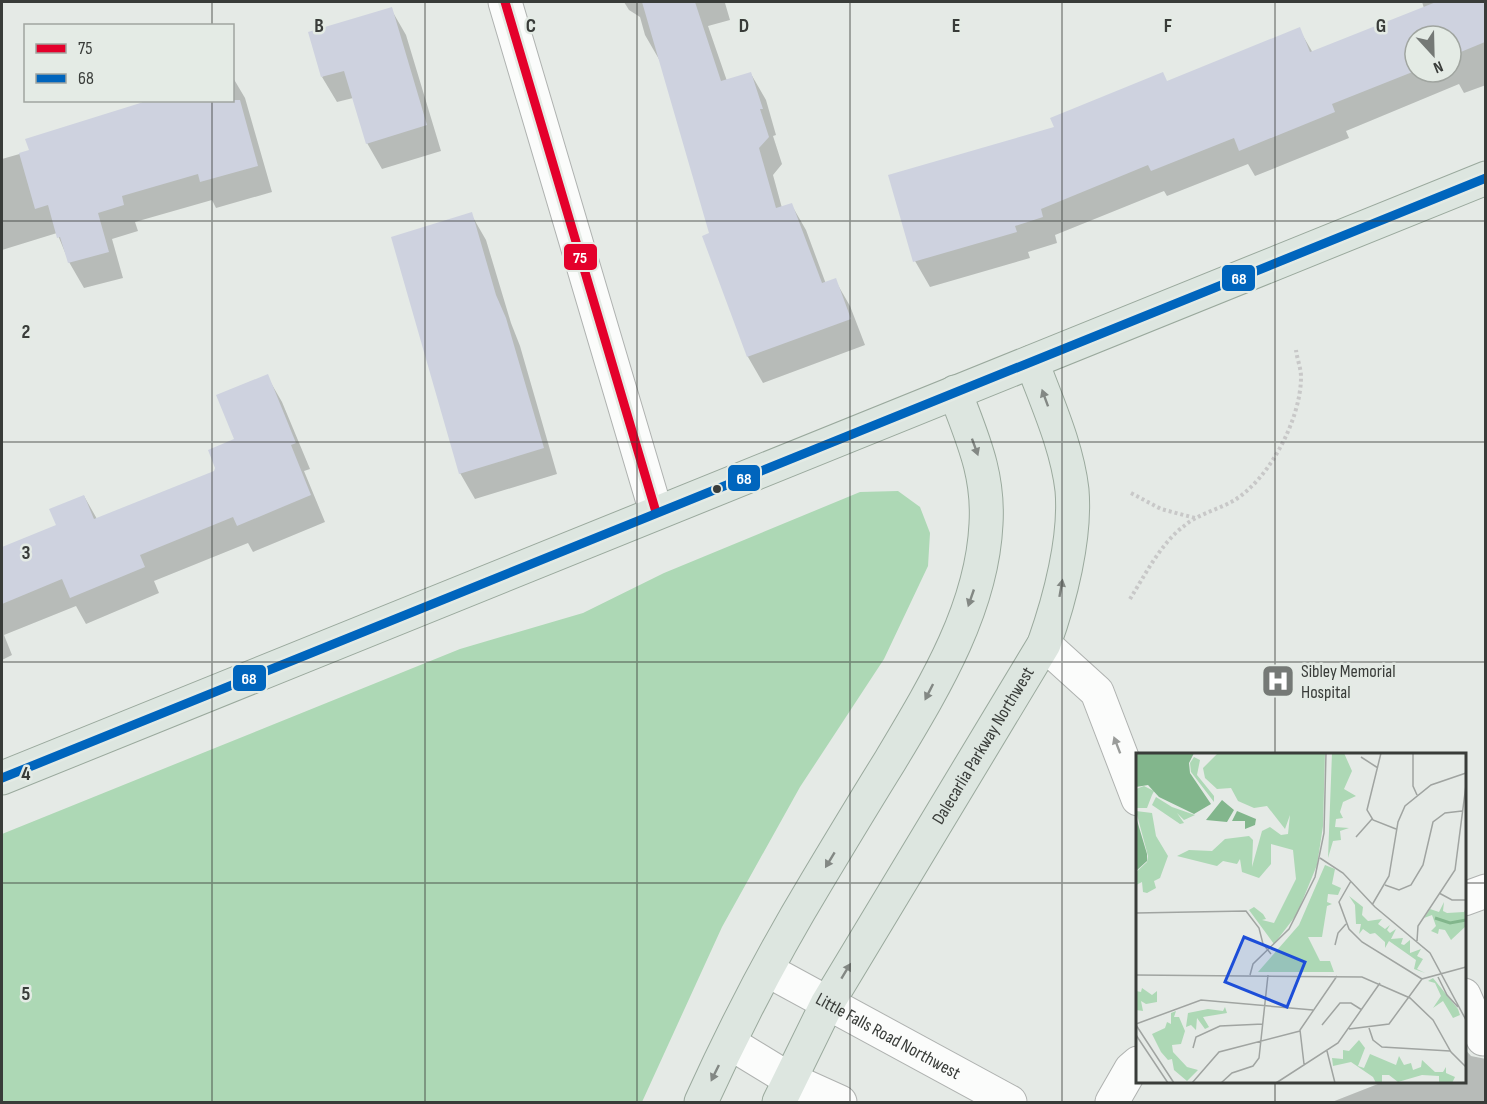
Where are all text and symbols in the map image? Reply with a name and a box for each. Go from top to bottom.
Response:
text: B [314,14,324,38]
text: C [526,14,536,38]
text: D [739,14,749,38]
text: E [952,14,960,38]
text: F [1164,14,1172,38]
text: G [1376,14,1386,38]
legend [24,24,234,102]
north arrow [1403,24,1463,84]
text: 75 [78,38,92,59]
text: N [1431,56,1446,77]
text: 68 [78,68,94,89]
line badge: 75 [563,243,598,271]
text: 75 [573,249,587,268]
line badge: 68 [1221,264,1256,292]
text: 68 [1231,270,1247,289]
text: 2 [22,320,30,344]
one-way arrow [1040,389,1050,407]
one-way arrow [971,438,981,456]
line badge: 68 [727,464,761,492]
text: 68 [736,470,752,489]
unlabelled marker [711,483,723,495]
text: 3 [22,541,31,565]
one-way arrow [1056,578,1065,597]
one-way arrow [965,589,975,607]
place label: Sibley Memorial Hospital [1301,661,1396,703]
street label: Dalecarlia Parkway Northwest [928,663,1039,828]
hospital icon: Sibley Memorial Hospital [1260,663,1296,699]
line badge: 68 [232,664,267,692]
text: 68 [241,670,257,689]
one-way arrow [925,683,935,701]
one-way arrow [1111,736,1121,754]
inset map [1136,753,1466,1083]
text: 4 [21,762,31,786]
one-way arrow [825,852,835,869]
one-way arrow [841,963,852,979]
text: 5 [22,982,31,1006]
street label: Little Falls Road Northwest [812,989,964,1084]
one-way arrow [711,1064,720,1081]

